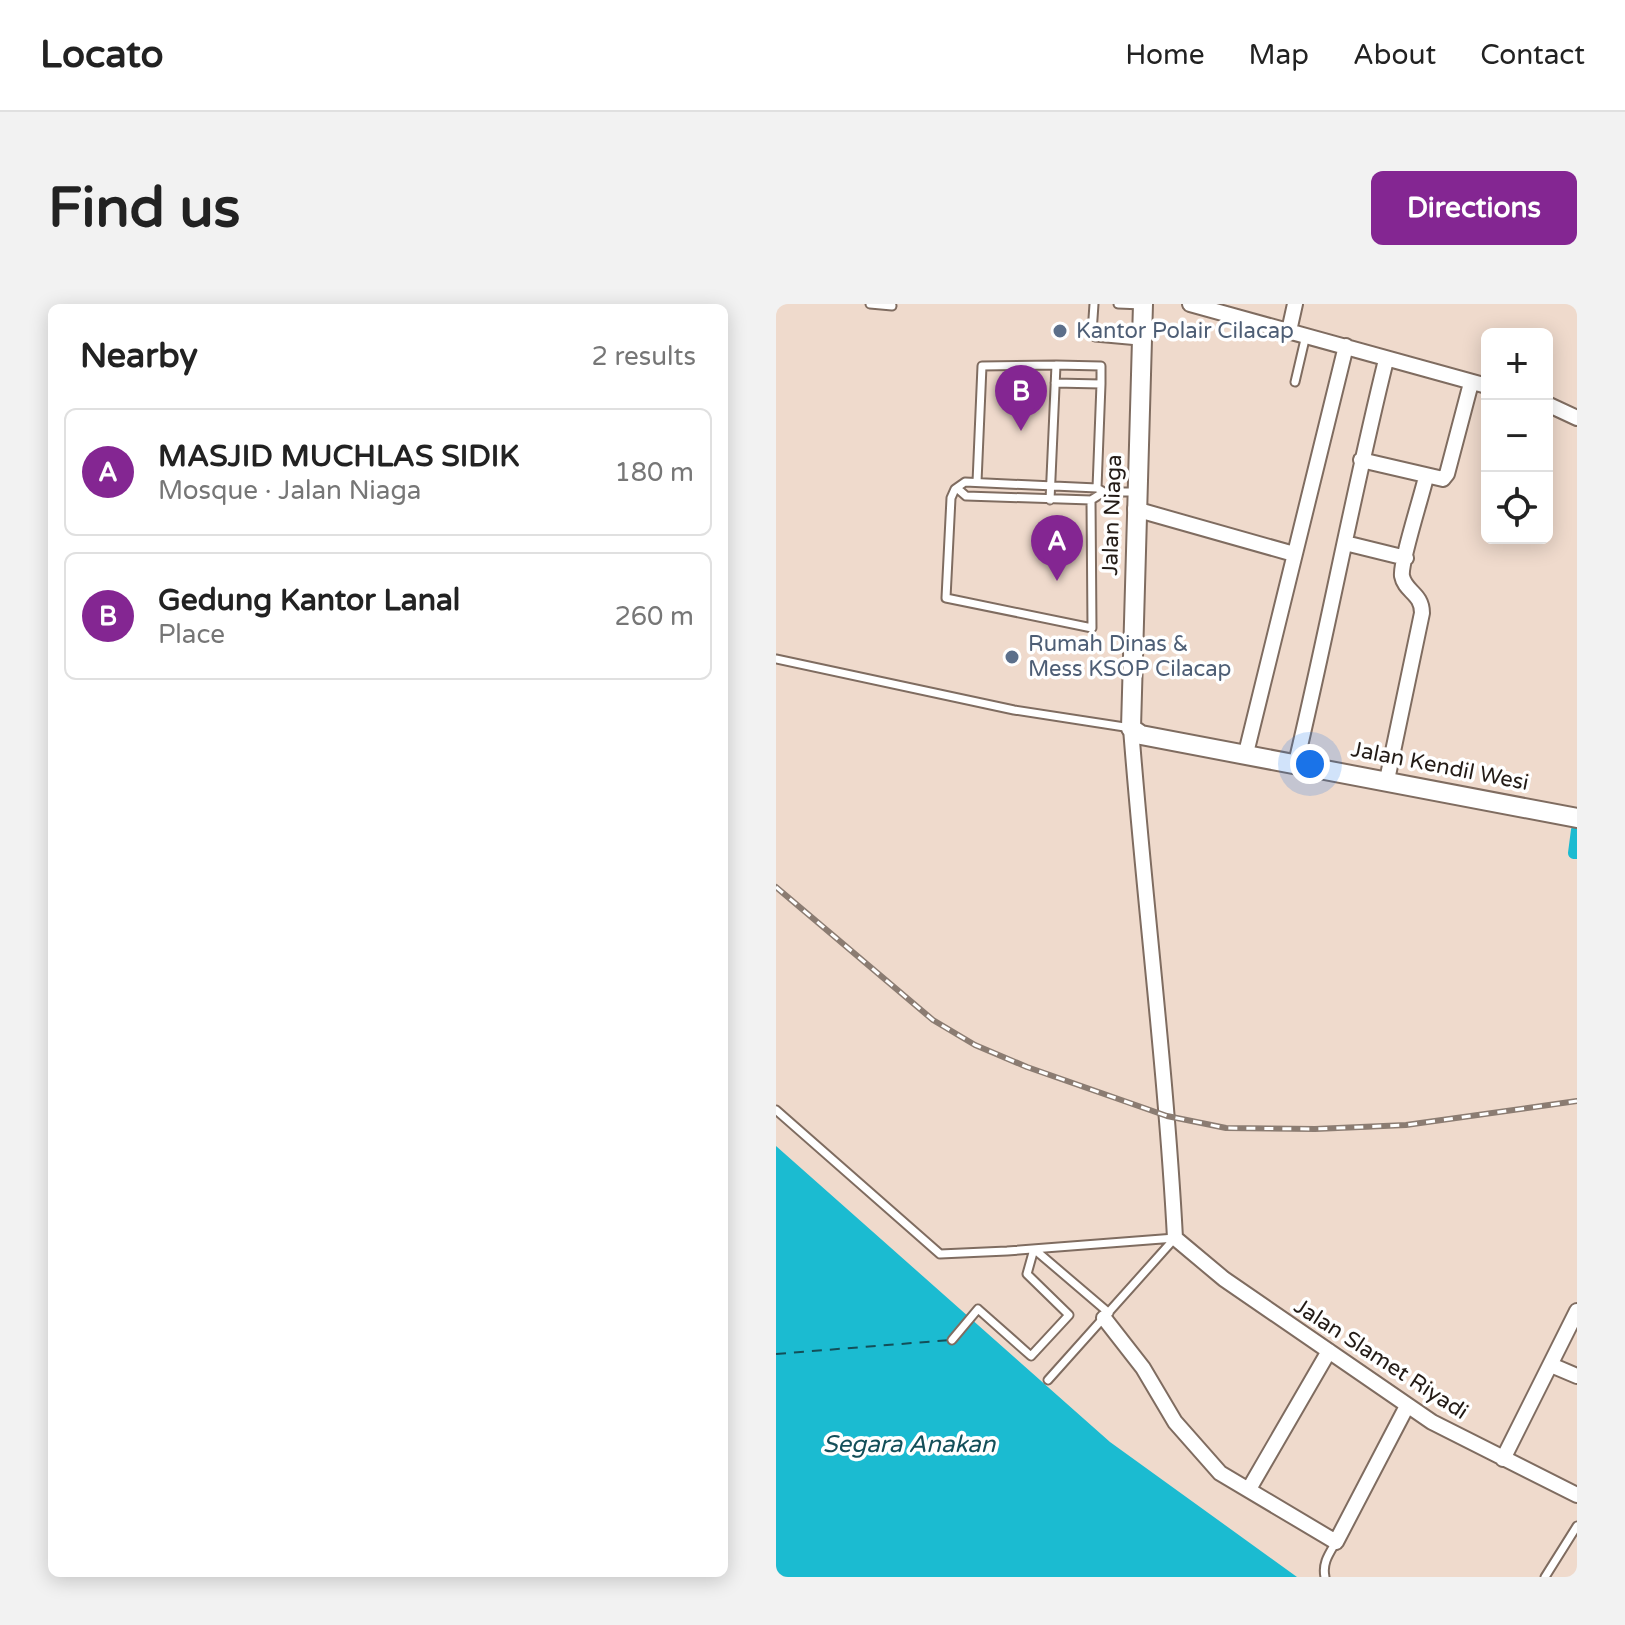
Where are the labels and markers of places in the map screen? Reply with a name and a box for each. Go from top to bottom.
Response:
place label: Kantor Polair Cilacap [1076,318,1294,344]
marker: Kantor Polair Cilacap [1051,322,1069,340]
pin: B [995,365,1047,431]
pin: A [1031,515,1083,581]
place label: Rumah Dinas & Mess KSOP Cilacap [1028,631,1231,682]
marker: Rumah Dinas & Mess KSOP Cilacap [1003,648,1021,666]

